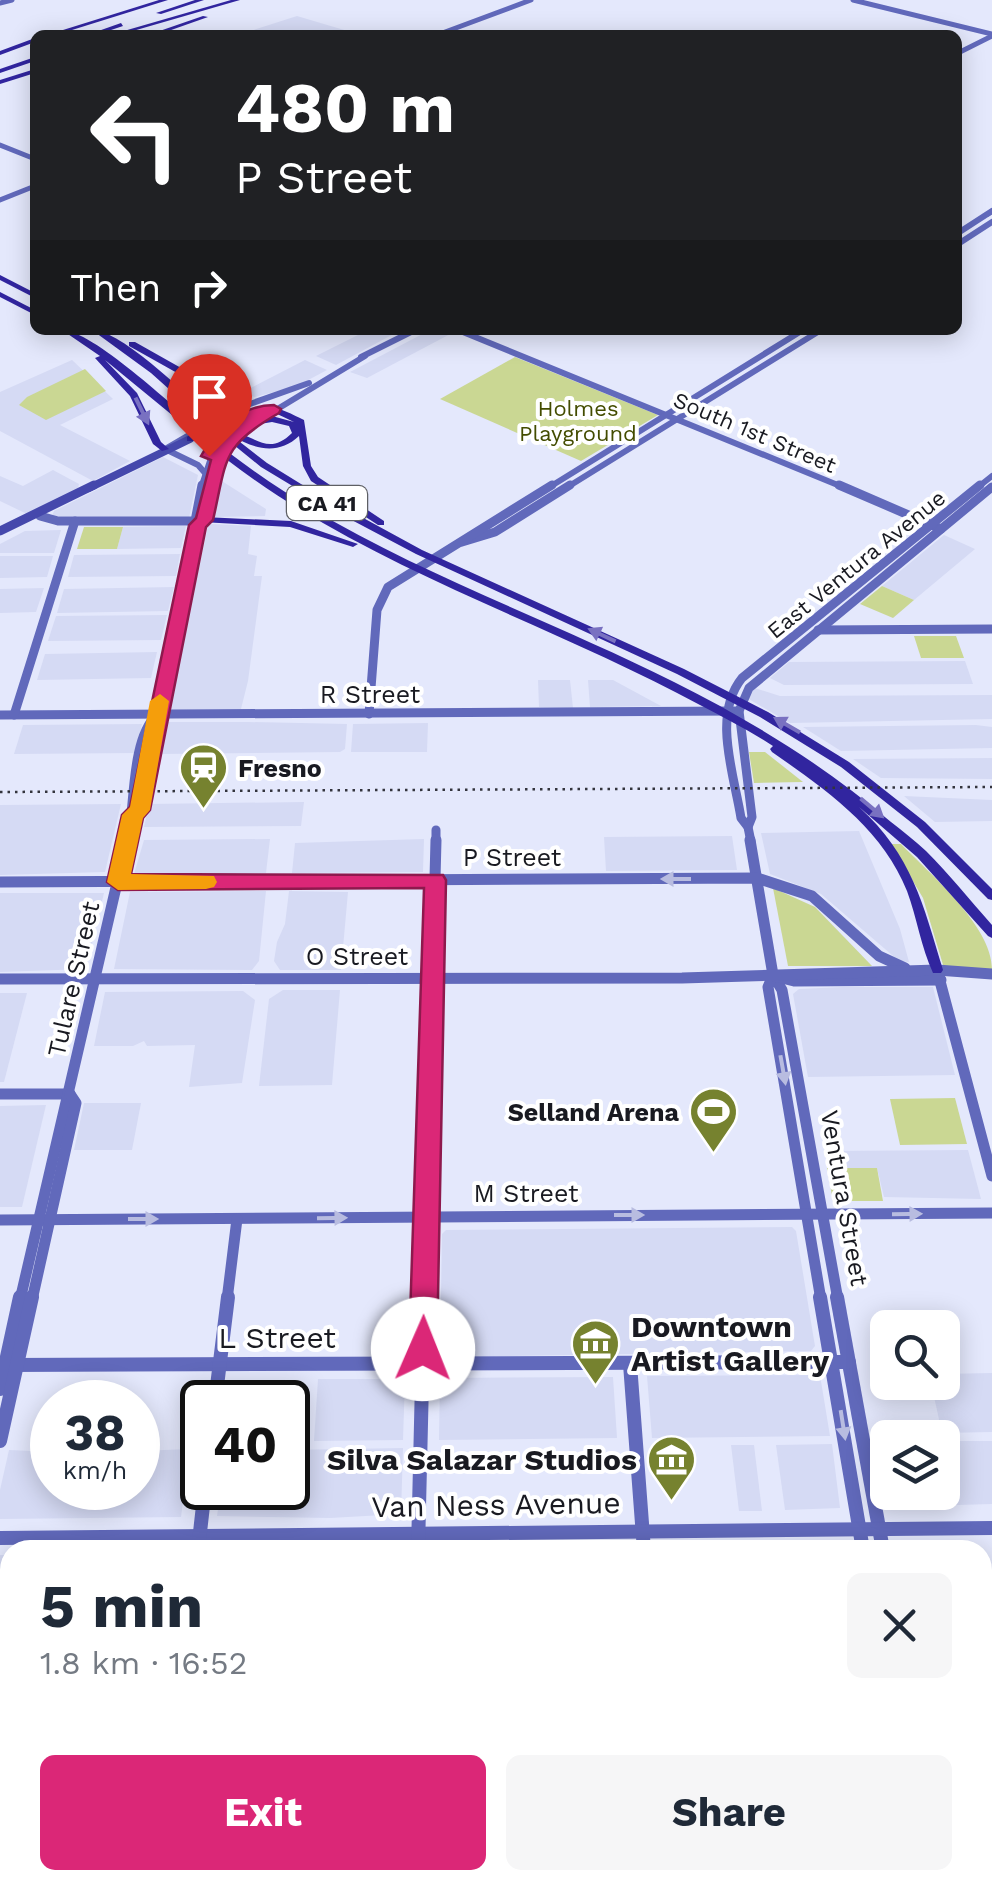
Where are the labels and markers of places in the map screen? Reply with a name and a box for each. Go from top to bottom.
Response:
pin [167,354,252,457]
station icon: Fresno [177,742,229,810]
place label: Fresno [238,754,322,783]
sports icon: Selland Arena [688,1086,740,1154]
place label: Selland Arena [508,1098,680,1127]
place label: Downtown Artist Gallery [631,1309,829,1378]
museum icon: Downtown Artist Gallery [570,1318,622,1386]
museum icon: Silva Salazar Studios [646,1434,698,1502]
place label: Silva Salazar Studios [327,1442,637,1477]

